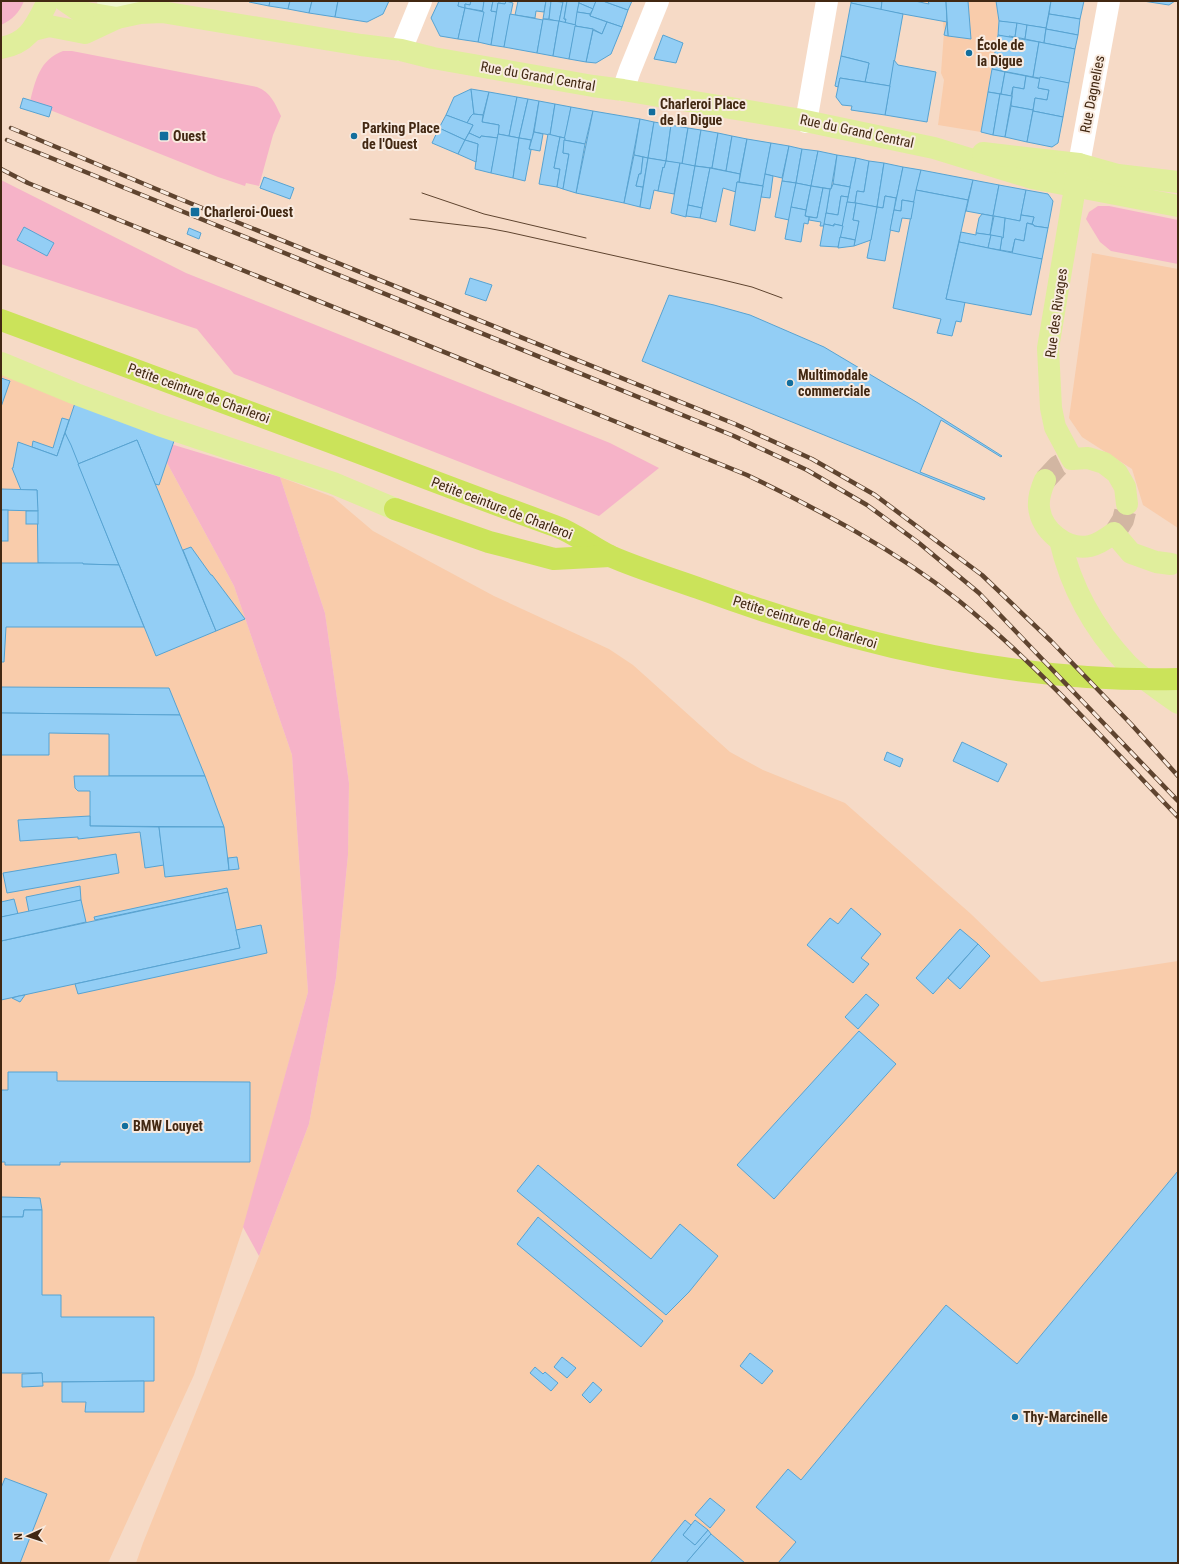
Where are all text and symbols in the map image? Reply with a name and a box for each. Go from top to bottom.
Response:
place label: École de la Digue [977,36,1025,69]
marker: École de la Digue [964,48,974,58]
street label: Rue Dagnelies [1077,54,1107,134]
street label: Rue du Grand Central [479,58,597,94]
place label: Charleroi Place de la Digue [660,96,746,128]
marker: Charleroi Place de la Digue [647,107,657,117]
street label: Rue du Grand Central [799,111,915,151]
place label: Parking Place de l'Ouest [362,120,440,152]
place label: Ouest [173,128,206,144]
marker: Ouest [158,130,170,142]
marker: Parking Place de l'Ouest [349,131,359,141]
place label: Charleroi-Ouest [204,204,293,220]
marker: Charleroi-Ouest [189,206,201,218]
street label: Rue des Rivages [1042,267,1070,359]
street label: Petite ceinture de Charleroi [126,360,272,426]
place label: Multimodale commerciale [798,367,870,399]
marker: Multimodale commerciale [785,378,795,388]
street label: Petite ceinture de Charleroi [429,474,575,542]
street label: Petite ceinture de Charleroi [731,592,879,652]
place label: BMW Louyet [133,1118,203,1134]
marker: BMW Louyet [120,1121,130,1131]
place label: Thy-Marcinelle [1023,1409,1108,1425]
marker: Thy-Marcinelle [1010,1412,1020,1422]
north arrow [8,1516,48,1556]
text: N [12,1533,25,1540]

